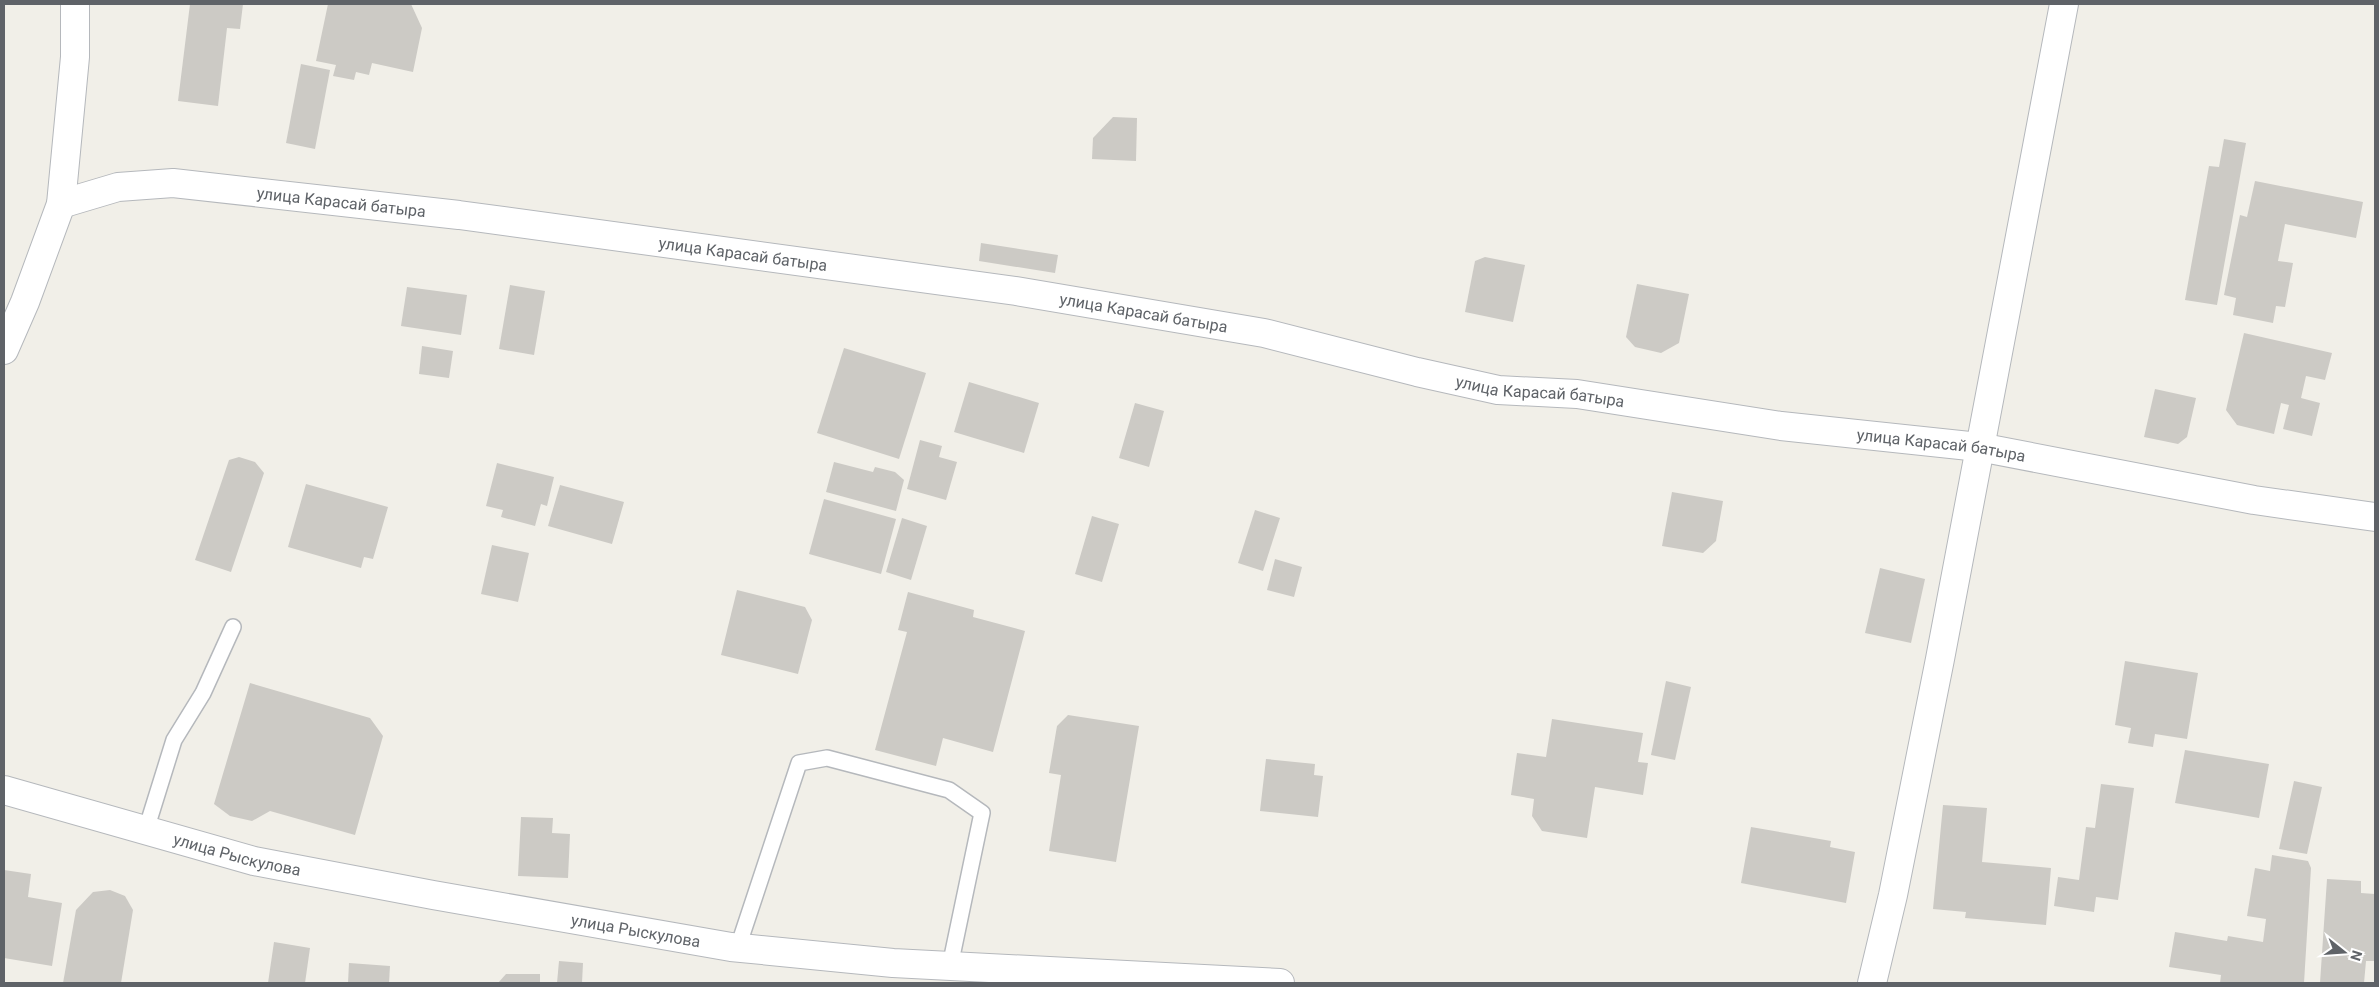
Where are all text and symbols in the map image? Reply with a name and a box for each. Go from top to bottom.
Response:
street label: улица Карасай батыра [256,183,427,221]
street label: улица Карасай батыра [657,233,829,275]
street label: улица Карасай батыра [1058,289,1229,336]
street label: улица Карасай батыра [1454,371,1626,411]
street label: улица Карасай батыра [1856,425,2027,465]
street label: улица Рыскулова [171,829,303,879]
street label: улица Рыскулова [570,910,702,951]
north arrow [2319,927,2369,977]
text: N [2347,949,2366,963]

